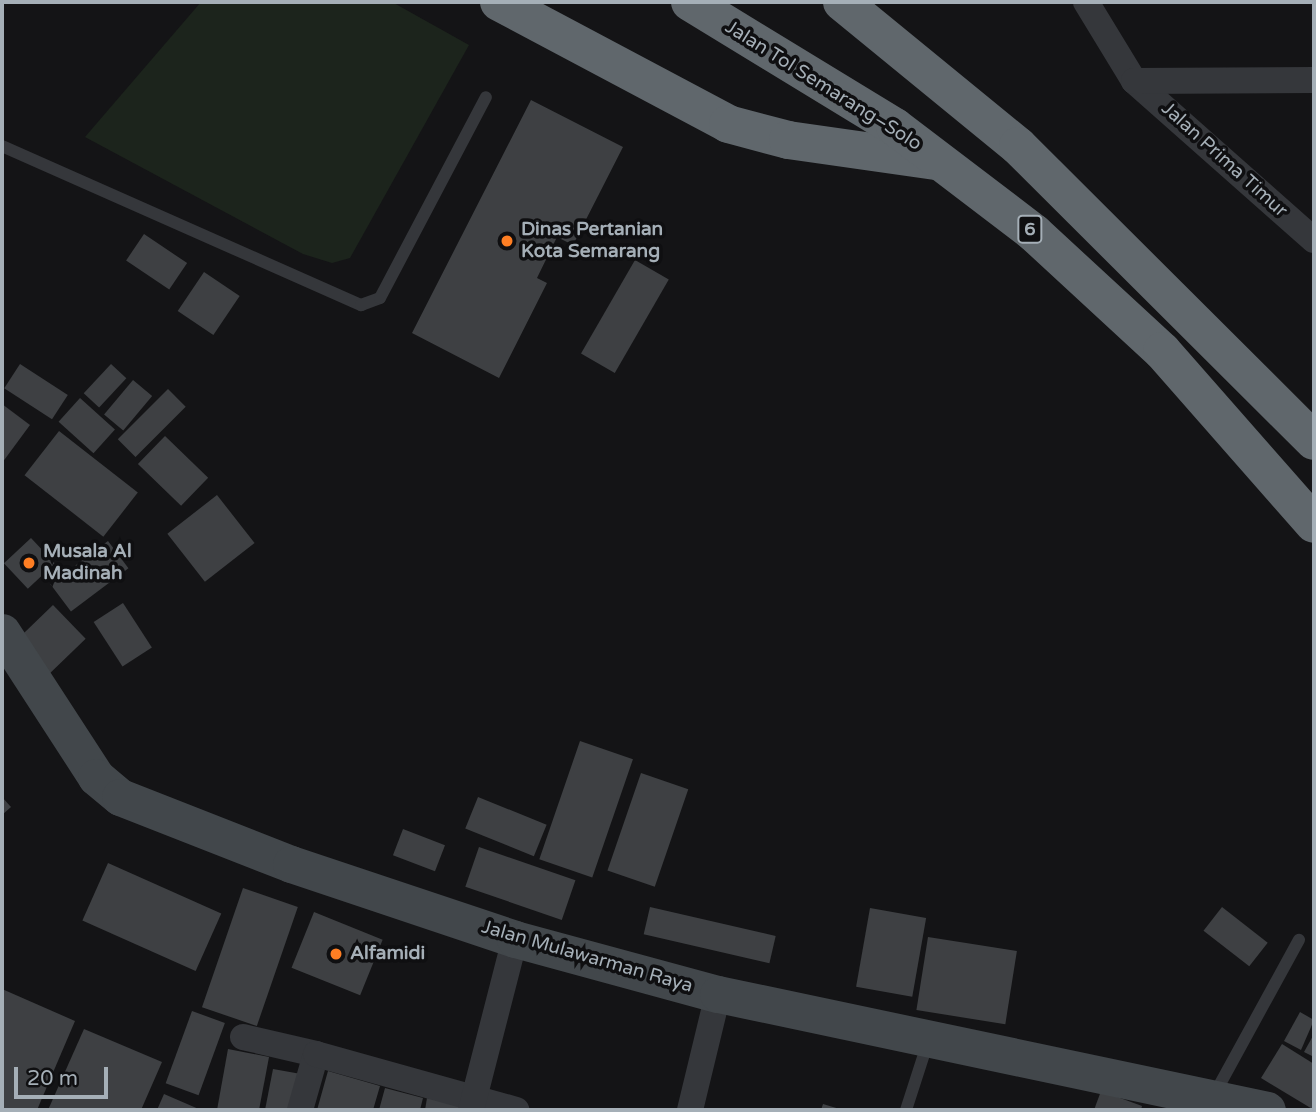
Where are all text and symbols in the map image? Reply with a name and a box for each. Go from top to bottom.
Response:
street label: Jalan Tol Semarang–Solo [721,16,925,156]
street label: Jalan Prima Timur [1156,98,1292,222]
road number: 6 [1016,214,1044,244]
place label: Dinas Pertanian Kota Semarang [521,219,663,263]
marker: Dinas Pertanian Kota Semarang [499,233,515,249]
place label: Musala Al Madinah [43,541,132,585]
marker: Musala Al Madinah [21,555,37,571]
street label: Jalan Mulawarman Raya [479,916,695,998]
place label: Alfamidi [350,943,425,965]
marker: Alfamidi [328,946,344,962]
scale bar [18,1052,112,1096]
text: 20 m [27,1066,78,1091]

